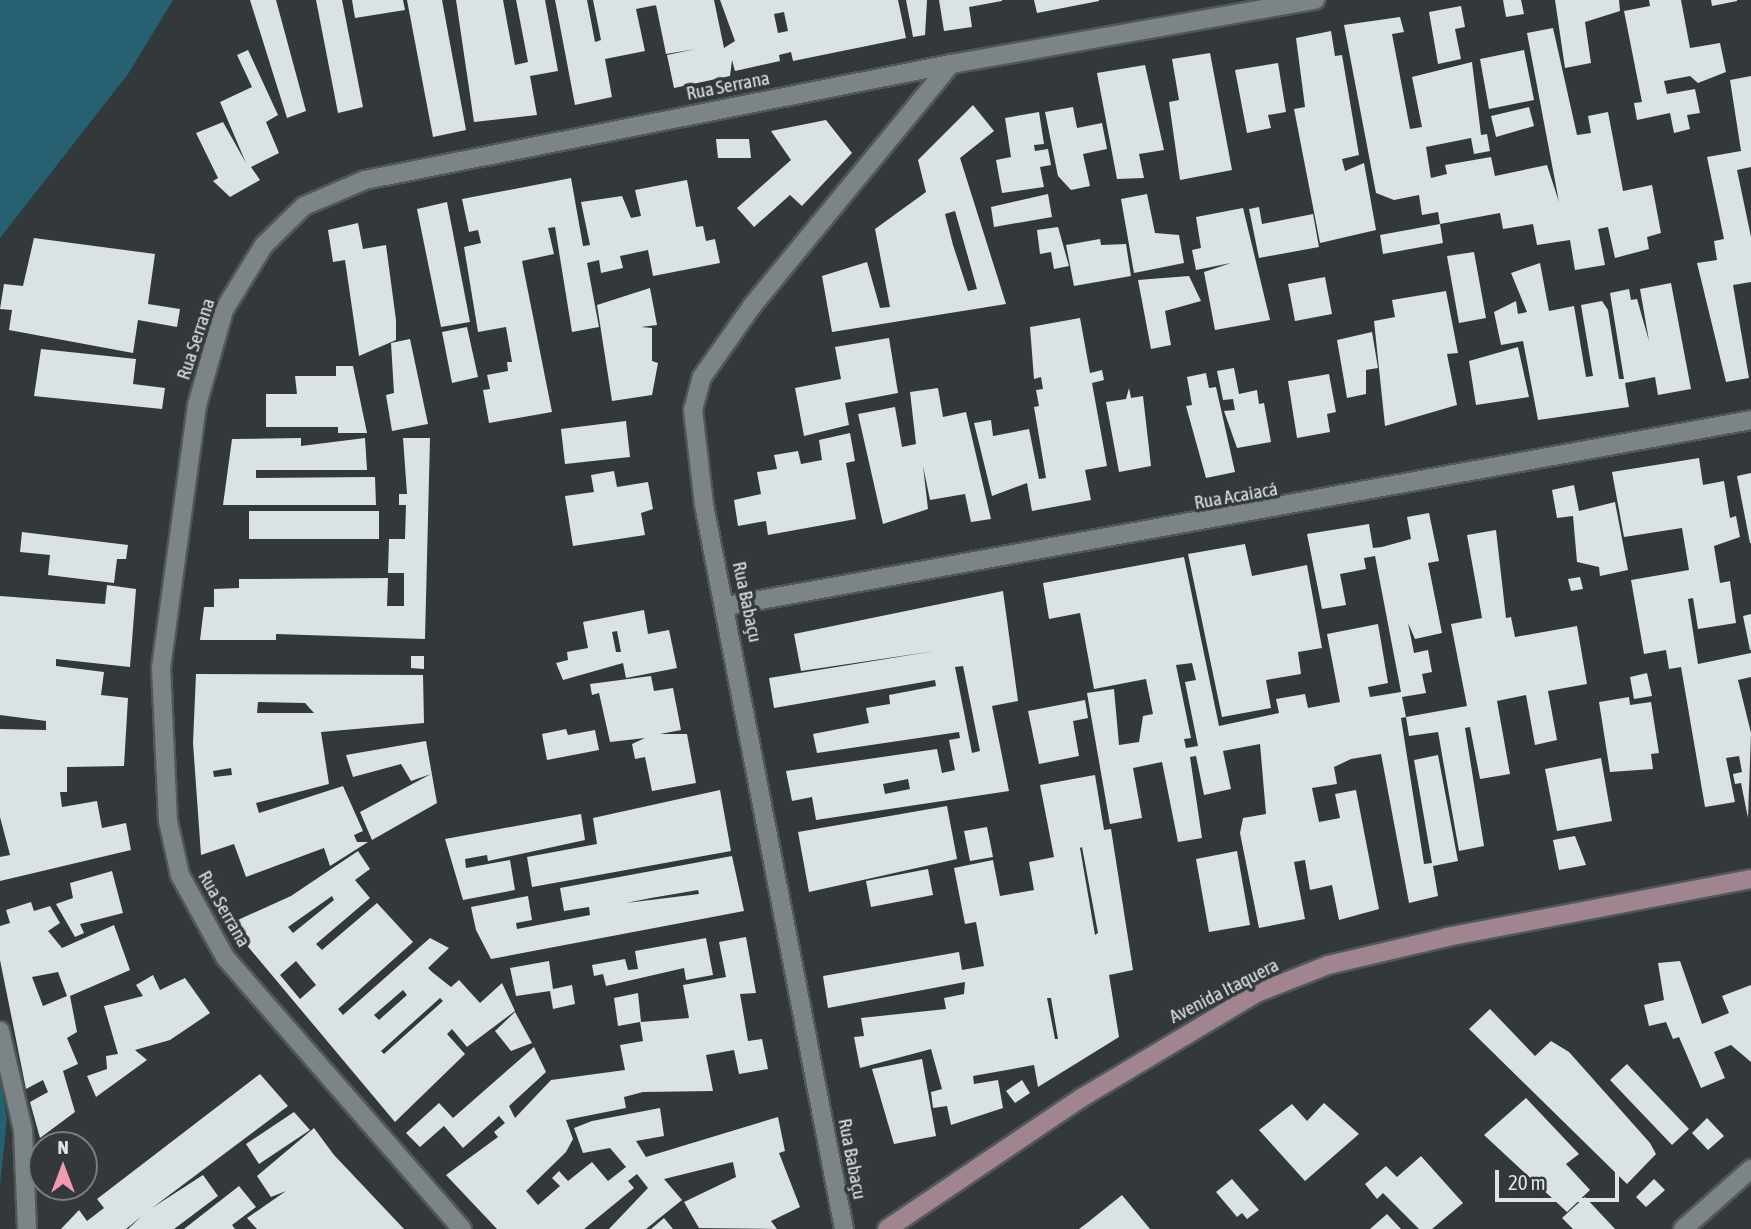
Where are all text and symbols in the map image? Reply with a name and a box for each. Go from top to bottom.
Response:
street label: Rua Serrana [684,67,772,105]
street label: Rua Serrana [172,295,220,383]
street label: Rua Acaiacá [1192,477,1280,515]
street label: Rua Babaçu [727,560,767,644]
street label: Rua Serrana [193,867,255,951]
street label: Avenida Itaquera [1166,954,1282,1028]
street label: Rua Babaçu [833,1117,871,1201]
north arrow [28,1131,98,1201]
text: N [57,1136,69,1158]
scale bar [1499,1156,1623,1200]
text: 20 m [1508,1170,1546,1194]

